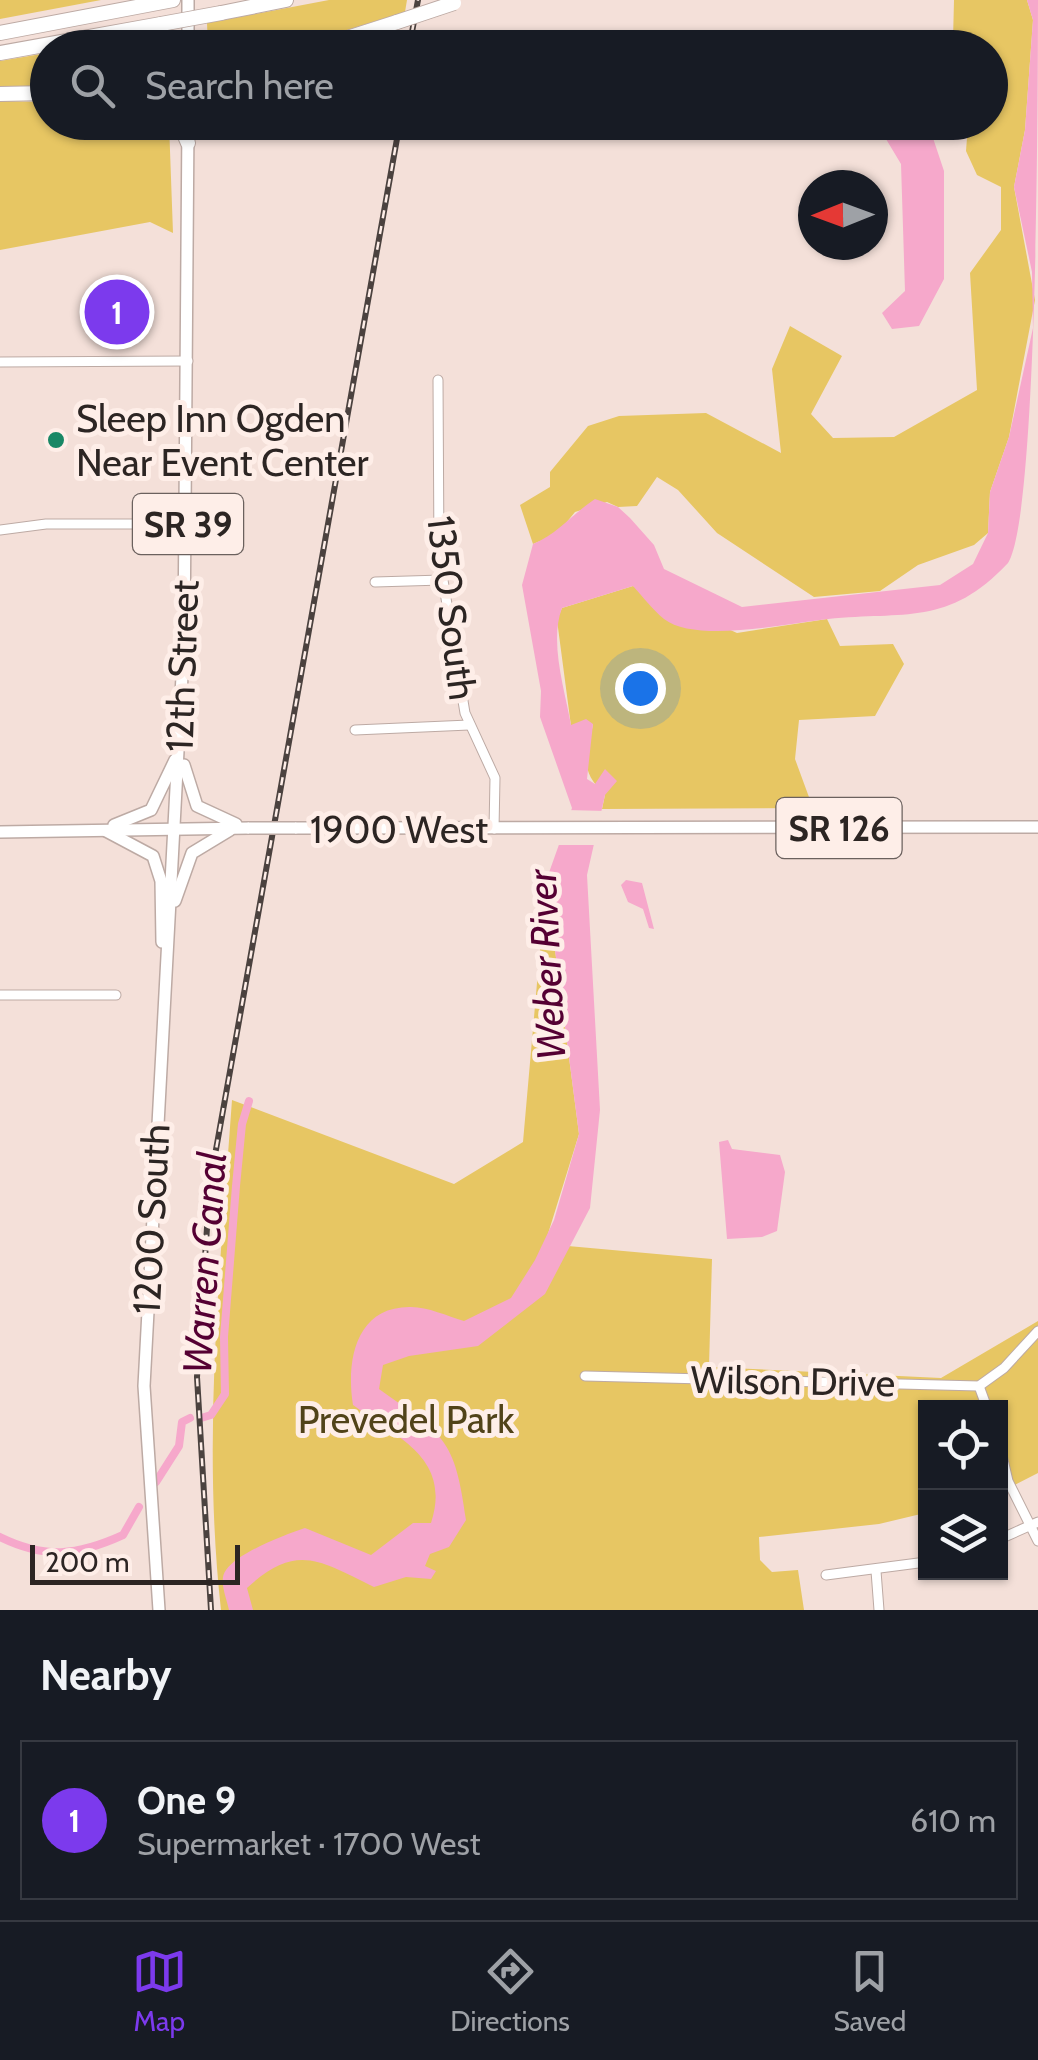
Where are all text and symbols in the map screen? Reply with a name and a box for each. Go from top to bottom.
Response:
search box [30,30,1008,140]
icon: search [65,58,120,113]
text: Search here [145,62,334,109]
north arrow [798,170,888,260]
pin: 1 [84,274,150,350]
place label: Sleep Inn Ogden Near Event Center [76,395,368,486]
marker: Sleep Inn Ogden Near Event Center [45,429,67,451]
road number: SR 39 [133,494,243,554]
street label: 1350 South [417,513,487,703]
street label: 12th Street [156,579,208,753]
your location [615,663,666,714]
road number: SR 126 [776,798,902,858]
street label: 1900 West [310,806,488,853]
water label: Weber River [516,867,575,1062]
street label: 1200 South [123,1123,179,1315]
water label: Warren Canal [172,1150,236,1376]
street label: Wilson Drive [690,1356,896,1406]
park label: Prevedel Park [298,1396,514,1443]
map controls [918,1400,1008,1580]
button: locate [918,1400,1008,1490]
button: layers [918,1490,1008,1580]
scale bar [30,1540,240,1584]
text: 200 m [45,1545,130,1579]
text: Nearby [40,1649,172,1701]
text: One 9 [137,1777,236,1824]
text: 1 [69,1801,80,1840]
text: 610 m [910,1801,996,1840]
text: Supermarket · 1700 West [137,1824,481,1863]
tab: Map [132,1944,187,2038]
tab: Directions [450,1944,570,2038]
tab: Saved [834,1944,906,2038]

